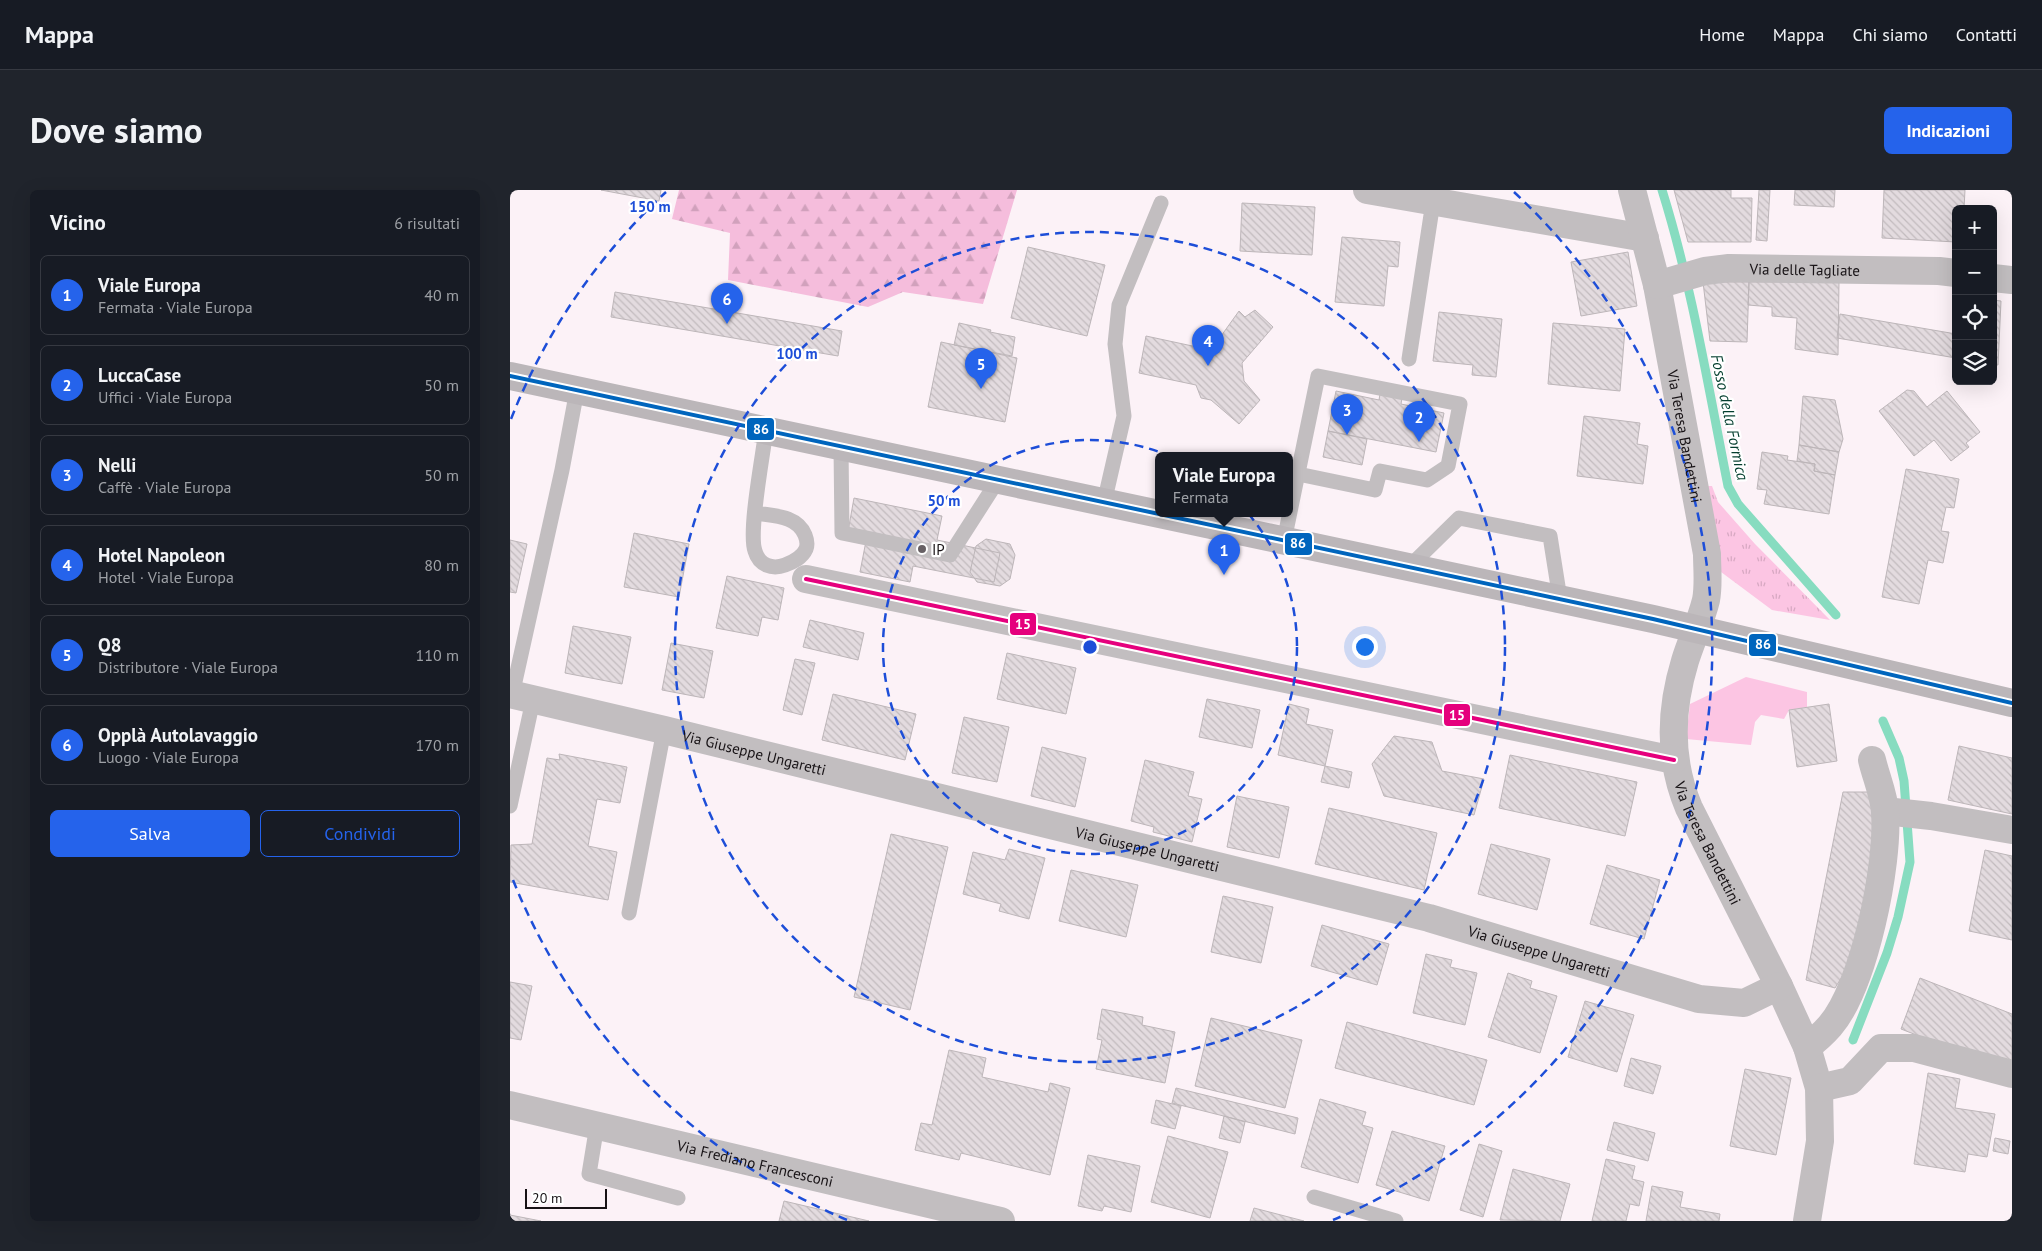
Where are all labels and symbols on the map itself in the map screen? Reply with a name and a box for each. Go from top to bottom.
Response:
text: 150 m [629,197,671,216]
street label: Via delle Tagliate [1748,259,1860,279]
pin: 6 [711,283,743,324]
pin: 4 [1192,325,1224,366]
text: 100 m [776,344,818,363]
pin: 5 [965,348,997,389]
water label: Fosso della Formica [1707,352,1753,482]
street label: Via Teresa Bandettini [1663,367,1707,504]
pin: 3 [1331,394,1363,435]
pin: 2 [1403,401,1435,442]
line badge: 86 [746,417,775,441]
text: 86 [753,420,769,438]
text: 50 m [928,491,960,510]
line badge: 86 [1284,532,1313,556]
pin: 1 [1208,534,1240,575]
text: 86 [1290,534,1306,552]
place label: IP [932,540,945,559]
marker: IP [916,543,928,555]
line badge: 15 [1009,612,1037,636]
text: 15 [1015,615,1031,633]
line badge: 86 [1748,633,1777,657]
your location [1352,634,1378,660]
text: 86 [1755,635,1771,653]
centre of rings [1081,638,1099,656]
line badge: 15 [1443,703,1471,727]
text: 15 [1449,706,1465,724]
street label: Via Giuseppe Ungaretti [679,725,828,779]
street label: Via Teresa Bandettini [1671,778,1746,908]
street label: Via Giuseppe Ungaretti [1073,822,1221,876]
street label: Via Giuseppe Ungaretti [1465,920,1613,981]
street label: Via Frediano Francesconi [674,1135,835,1191]
scale bar [525,1186,608,1209]

